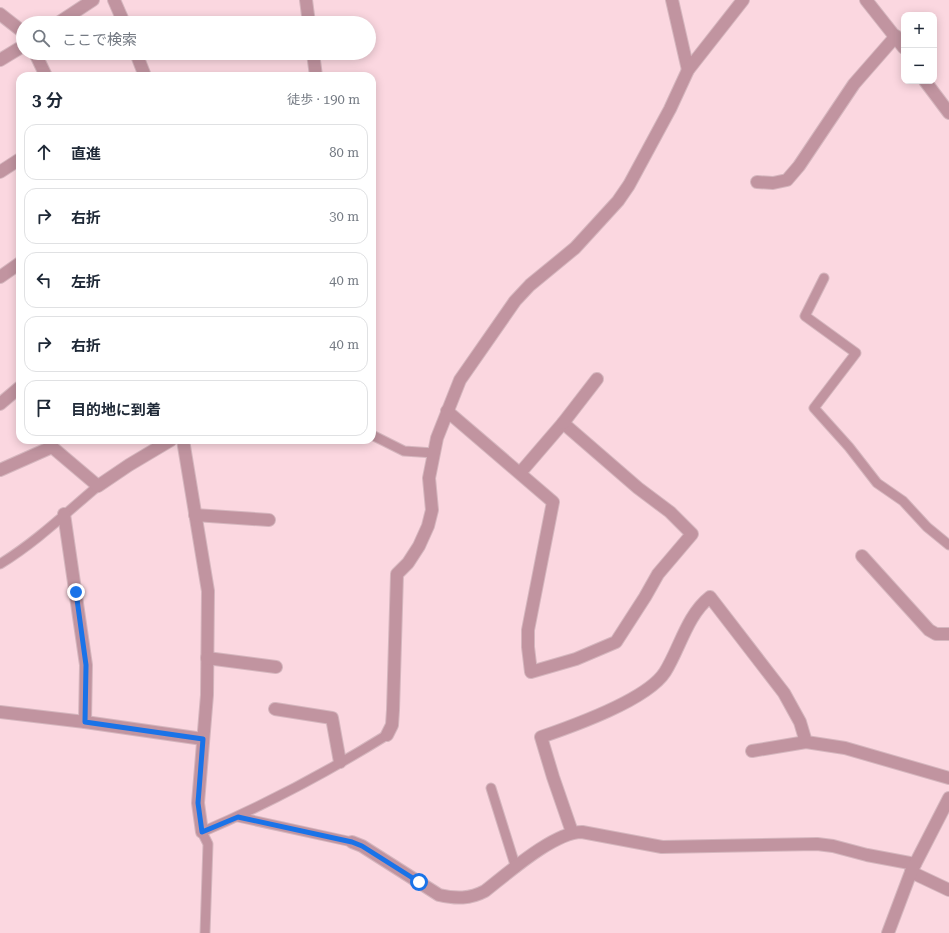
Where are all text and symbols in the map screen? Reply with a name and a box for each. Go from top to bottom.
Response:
map controls [901,12,937,84]
button: + [901,12,937,48]
search box [16,16,376,60]
icon: search [30,27,52,49]
text: ここで検索 [62,31,137,49]
button: − [901,48,937,84]
text: 3 分 [32,90,63,110]
text: 徒歩 · 190 m [287,92,360,107]
icon: ahead [33,141,55,163]
text: 直進 [71,145,101,163]
text: 80 m [329,145,359,160]
icon: right [33,205,55,227]
text: 右折 [71,209,101,227]
text: 30 m [329,209,359,224]
icon: left [33,269,55,291]
text: 左折 [71,273,101,291]
text: 40 m [329,273,359,288]
icon: right [33,333,55,355]
text: 右折 [71,337,101,355]
text: 40 m [329,337,359,352]
icon: arrive [33,397,55,419]
text: 目的地に到着 [71,401,161,419]
route end [67,583,85,601]
route start [410,873,428,891]

